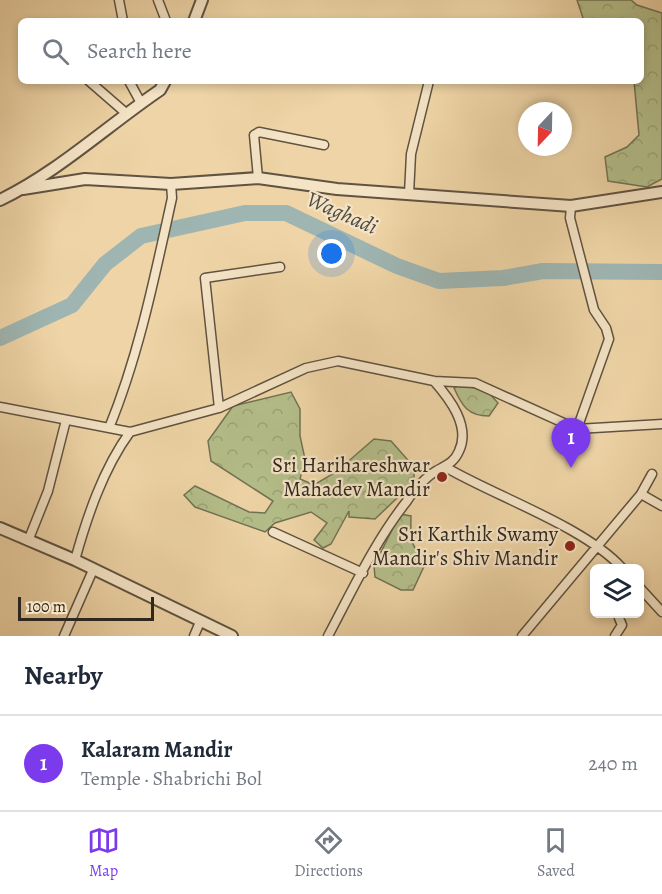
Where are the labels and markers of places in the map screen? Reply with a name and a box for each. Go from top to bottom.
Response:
pin: 1 [552,418,590,468]
place label: Sri Harihareshwar Mahadev Mandir [272,451,430,503]
marker: Sri Harihareshwar Mahadev Mandir [435,470,449,484]
place label: Sri Karthik Swamy Mandir's Shiv Mandir [372,520,559,572]
marker: Sri Karthik Swamy Mandir's Shiv Mandir [563,539,577,553]

